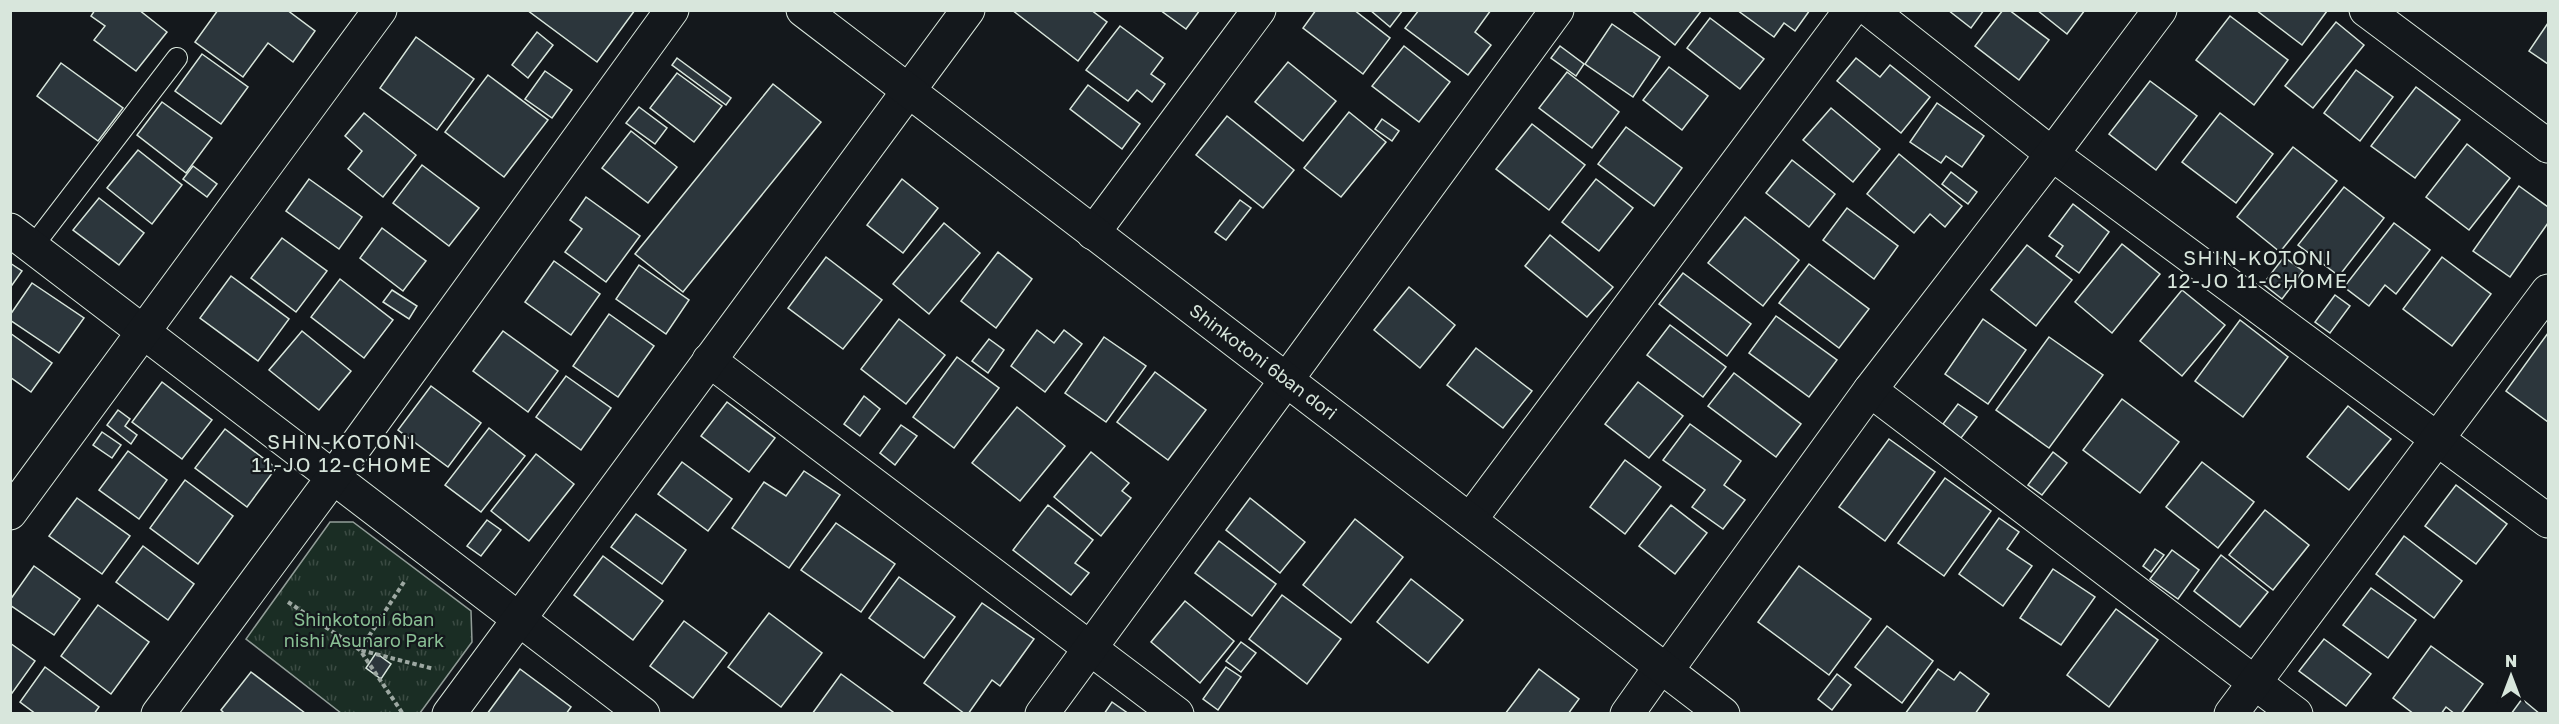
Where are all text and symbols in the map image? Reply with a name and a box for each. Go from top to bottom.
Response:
district label: SHIN-KOTONI 12-JO 11-CHOME [2168,245,2348,292]
street label: Shinkotoni 6ban dori [1186,299,1342,424]
district label: SHIN-KOTONI 11-JO 12-CHOME [252,429,432,476]
park label: Shinkotoni 6ban nishi Asunaro Park [284,608,444,651]
north arrow [2481,646,2541,706]
text: N [2505,651,2517,671]

